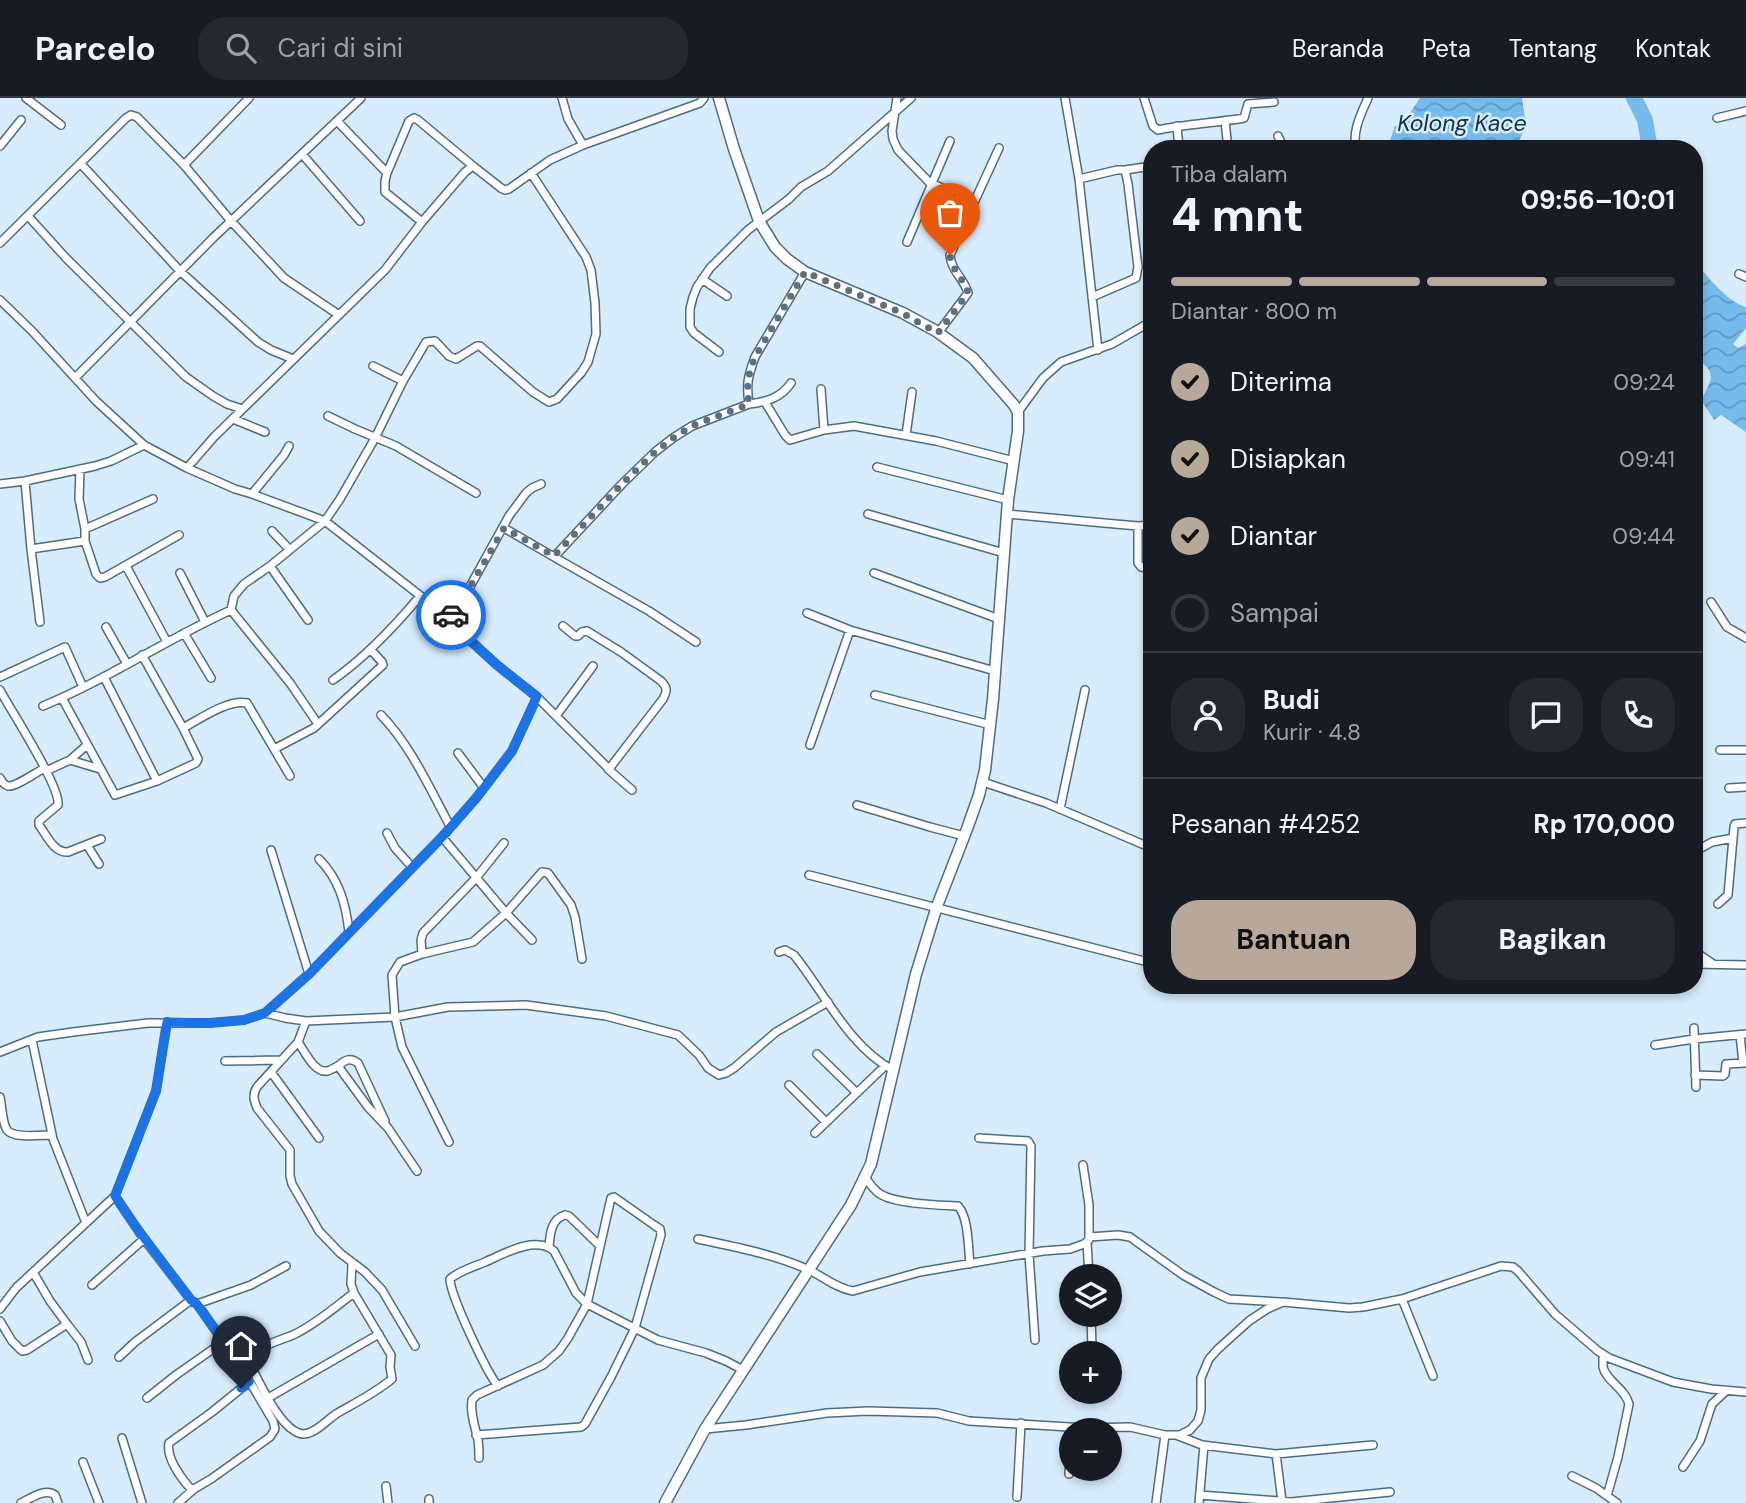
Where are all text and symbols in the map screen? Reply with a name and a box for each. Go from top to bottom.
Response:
search box [198,17,688,80]
text: Parcelo [35,27,156,70]
icon: search [222,29,260,67]
text: Cari di sini [278,31,403,65]
text: Beranda [1292,33,1384,64]
text: Peta [1422,33,1471,64]
text: Tentang [1509,33,1597,64]
text: Kontak [1635,33,1711,64]
water label: Kolong Kace [1397,108,1527,138]
text: Tiba dalam [1171,159,1288,189]
pin [920,183,980,255]
text: 09:56–10:01 [1521,183,1675,217]
text: 4 mnt [1171,185,1303,245]
icon: bag [931,194,969,232]
text: Diantar · 800 m [1171,296,1337,326]
icon: check [1171,363,1209,401]
text: Diterima [1230,365,1332,399]
text: 09:24 [1613,367,1675,397]
icon: check [1171,440,1209,478]
text: Disiapkan [1230,442,1346,476]
text: 09:41 [1619,444,1675,474]
icon: check [1171,517,1209,555]
text: Diantar [1230,519,1317,553]
text: 09:44 [1612,521,1675,551]
courier [416,580,486,650]
icon: car [432,596,470,634]
text: Sampai [1230,596,1319,630]
button: person [1171,678,1245,752]
button: chat [1509,678,1583,752]
button: phone [1601,678,1675,752]
text: Budi [1263,683,1320,717]
text: Kurir · 4.8 [1263,717,1361,747]
text: Pesanan #4252 [1171,807,1360,841]
text: Rp 170,000 [1533,807,1675,841]
button: Bantuan [1171,900,1416,980]
button: Bagikan [1430,900,1675,980]
map controls [1059,1264,1122,1481]
button: layers [1059,1264,1122,1327]
pin [211,1316,271,1388]
icon: home [222,1327,260,1365]
button: + [1059,1341,1122,1404]
button: − [1059,1418,1122,1481]

